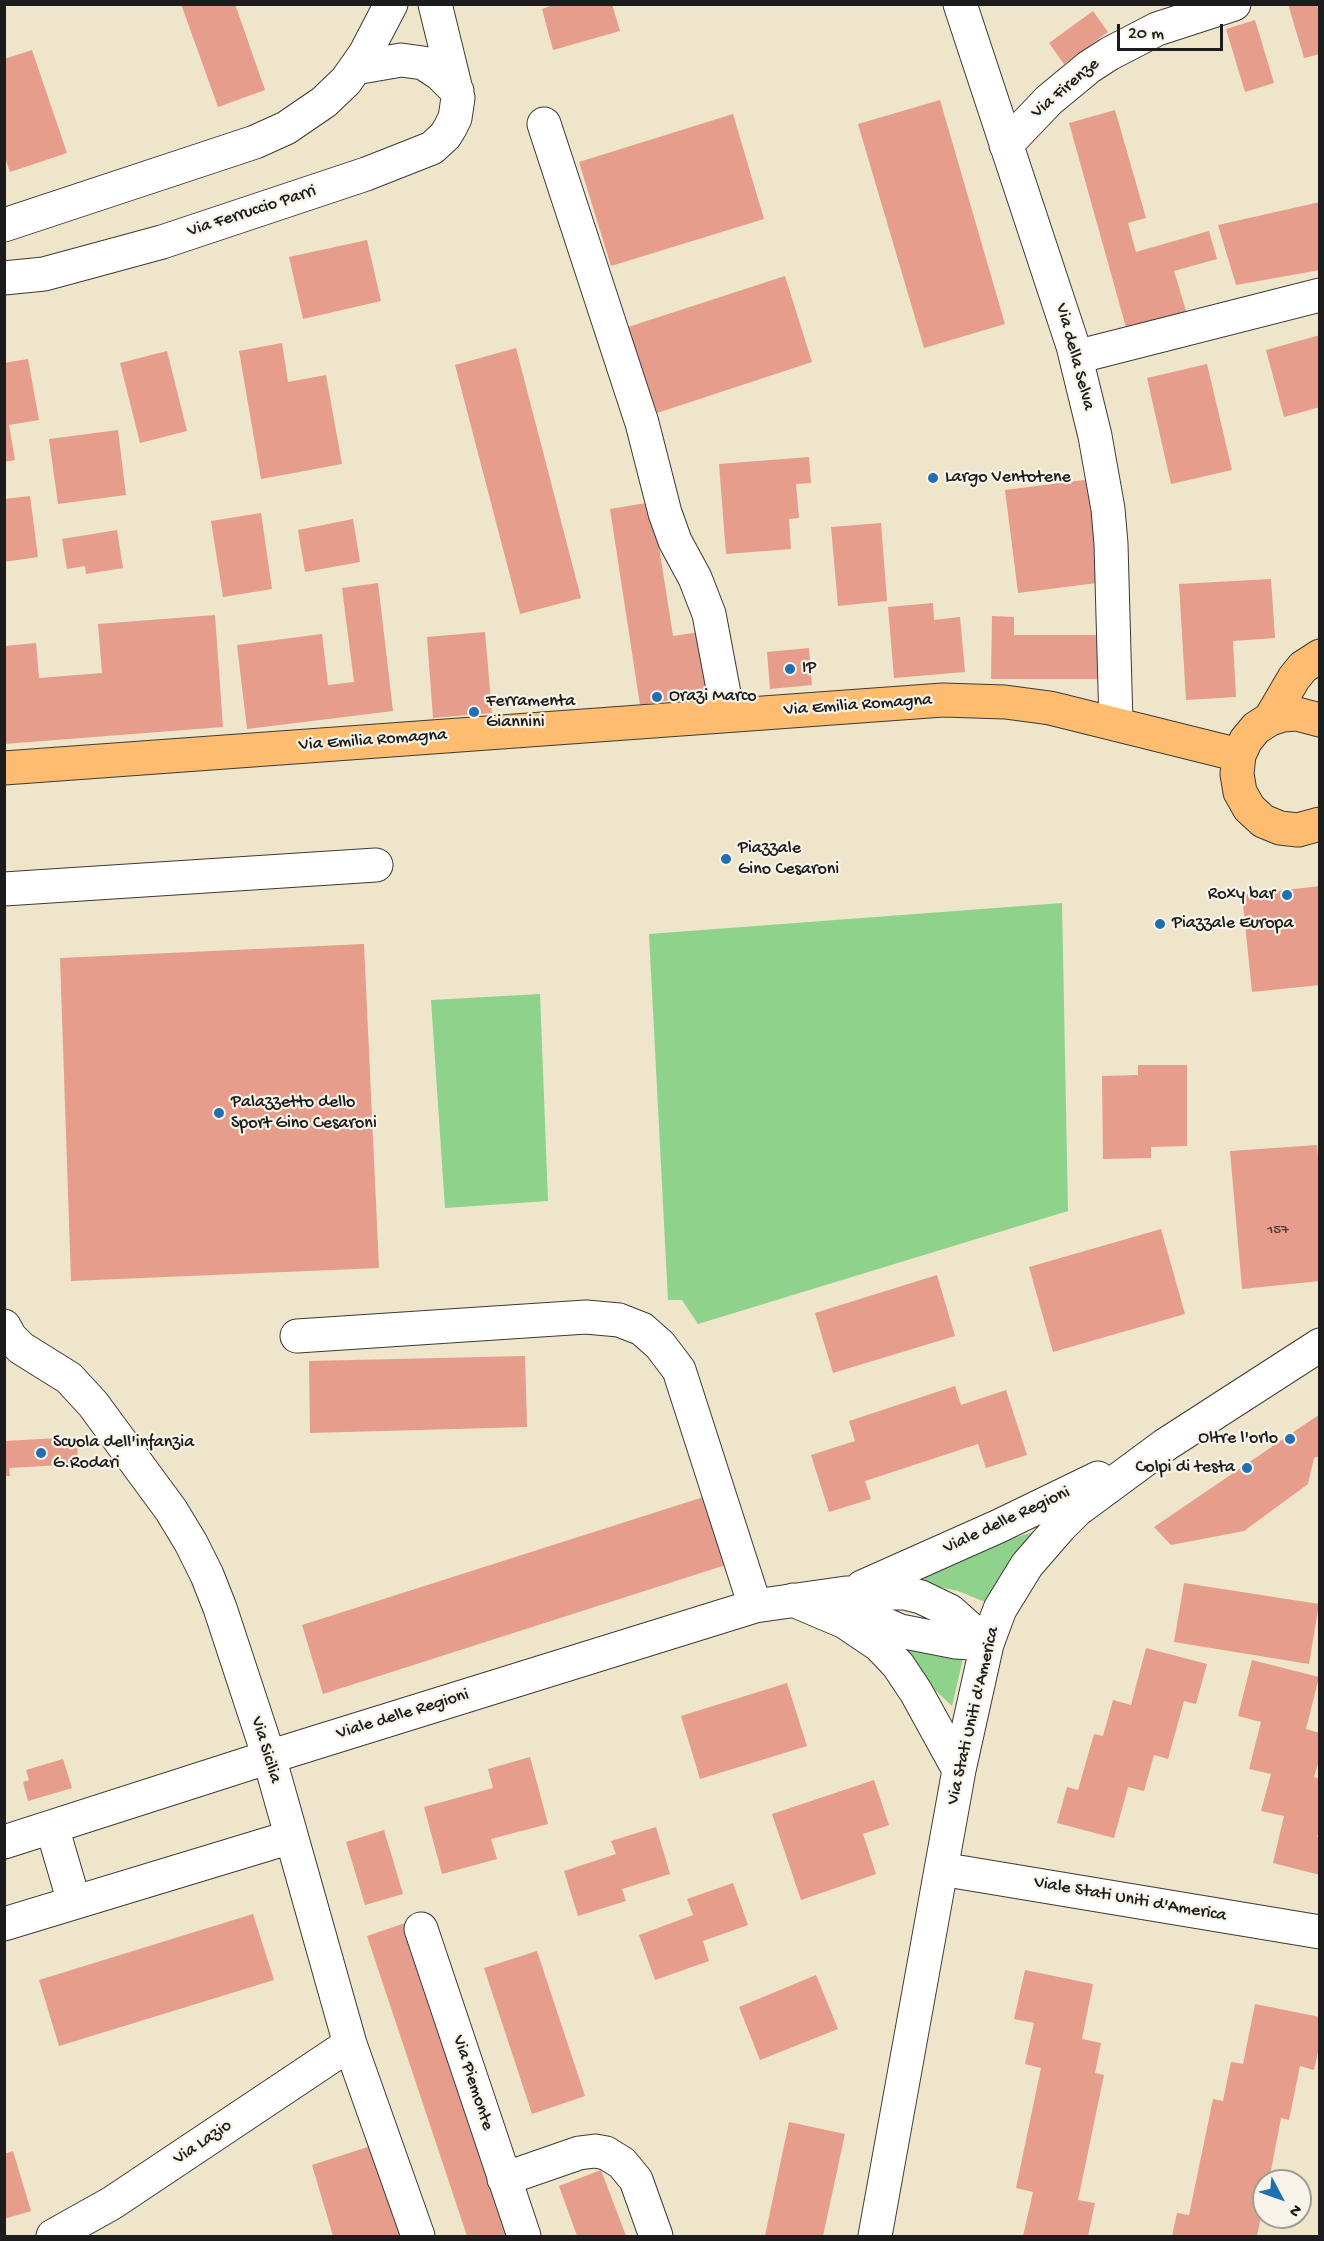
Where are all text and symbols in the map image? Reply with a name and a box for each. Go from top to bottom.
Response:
scale bar [1120,12,1226,50]
text: 20 m [1128,24,1164,45]
street label: Via Firenze [1027,54,1105,124]
street label: Via Ferruccio Parri [185,181,319,243]
street label: Via della Selva [1049,301,1099,413]
place label: Largo Ventotene [945,467,1071,489]
marker: Largo Ventotene [926,471,940,485]
place label: IP [802,658,816,680]
marker: IP [783,662,797,676]
place label: Orazi Marco [669,686,757,708]
marker: Orazi Marco [650,690,664,704]
street label: Via Emilia Romagna [783,690,933,722]
place label: Ferramenta Giannini [486,691,575,734]
marker: Ferramenta Giannini [467,705,481,719]
street label: Via Emilia Romagna [298,725,448,757]
place label: Piazzale Gino Cesaroni [738,838,839,880]
marker: Piazzale Gino Cesaroni [719,852,733,866]
place label: Roxy bar [1208,884,1275,906]
marker: Roxy bar [1280,888,1294,902]
place label: Piazzale Europa [1172,913,1293,935]
marker: Piazzale Europa [1153,917,1167,931]
place label: Palazzetto dello Sport Gino Cesaroni [231,1092,377,1134]
marker: Palazzetto dello Sport Gino Cesaroni [212,1106,226,1120]
house number: 157 [1267,1222,1289,1240]
place label: Oltre l'orlo [1198,1428,1278,1450]
place label: Scuola dell'infanzia G.Rodari [53,1432,194,1474]
marker: Oltre l'orlo [1283,1432,1297,1446]
marker: Scuola dell'infanzia G.Rodari [34,1446,48,1460]
place label: Colpi di testa [1136,1457,1235,1479]
marker: Colpi di testa [1240,1461,1254,1475]
street label: Viale delle Regioni [940,1482,1074,1560]
street label: Via Stati Uniti d'America [943,1625,1005,1807]
street label: Viale delle Regioni [334,1685,472,1745]
street label: Via Sicilia [245,1714,285,1786]
street label: Viale Stati Uniti d'America [1032,1872,1228,1928]
street label: Via Piemonte [446,2033,498,2133]
street label: Via Lazio [170,2116,236,2170]
north arrow [1252,2169,1312,2229]
text: N [1284,2200,1305,2220]

